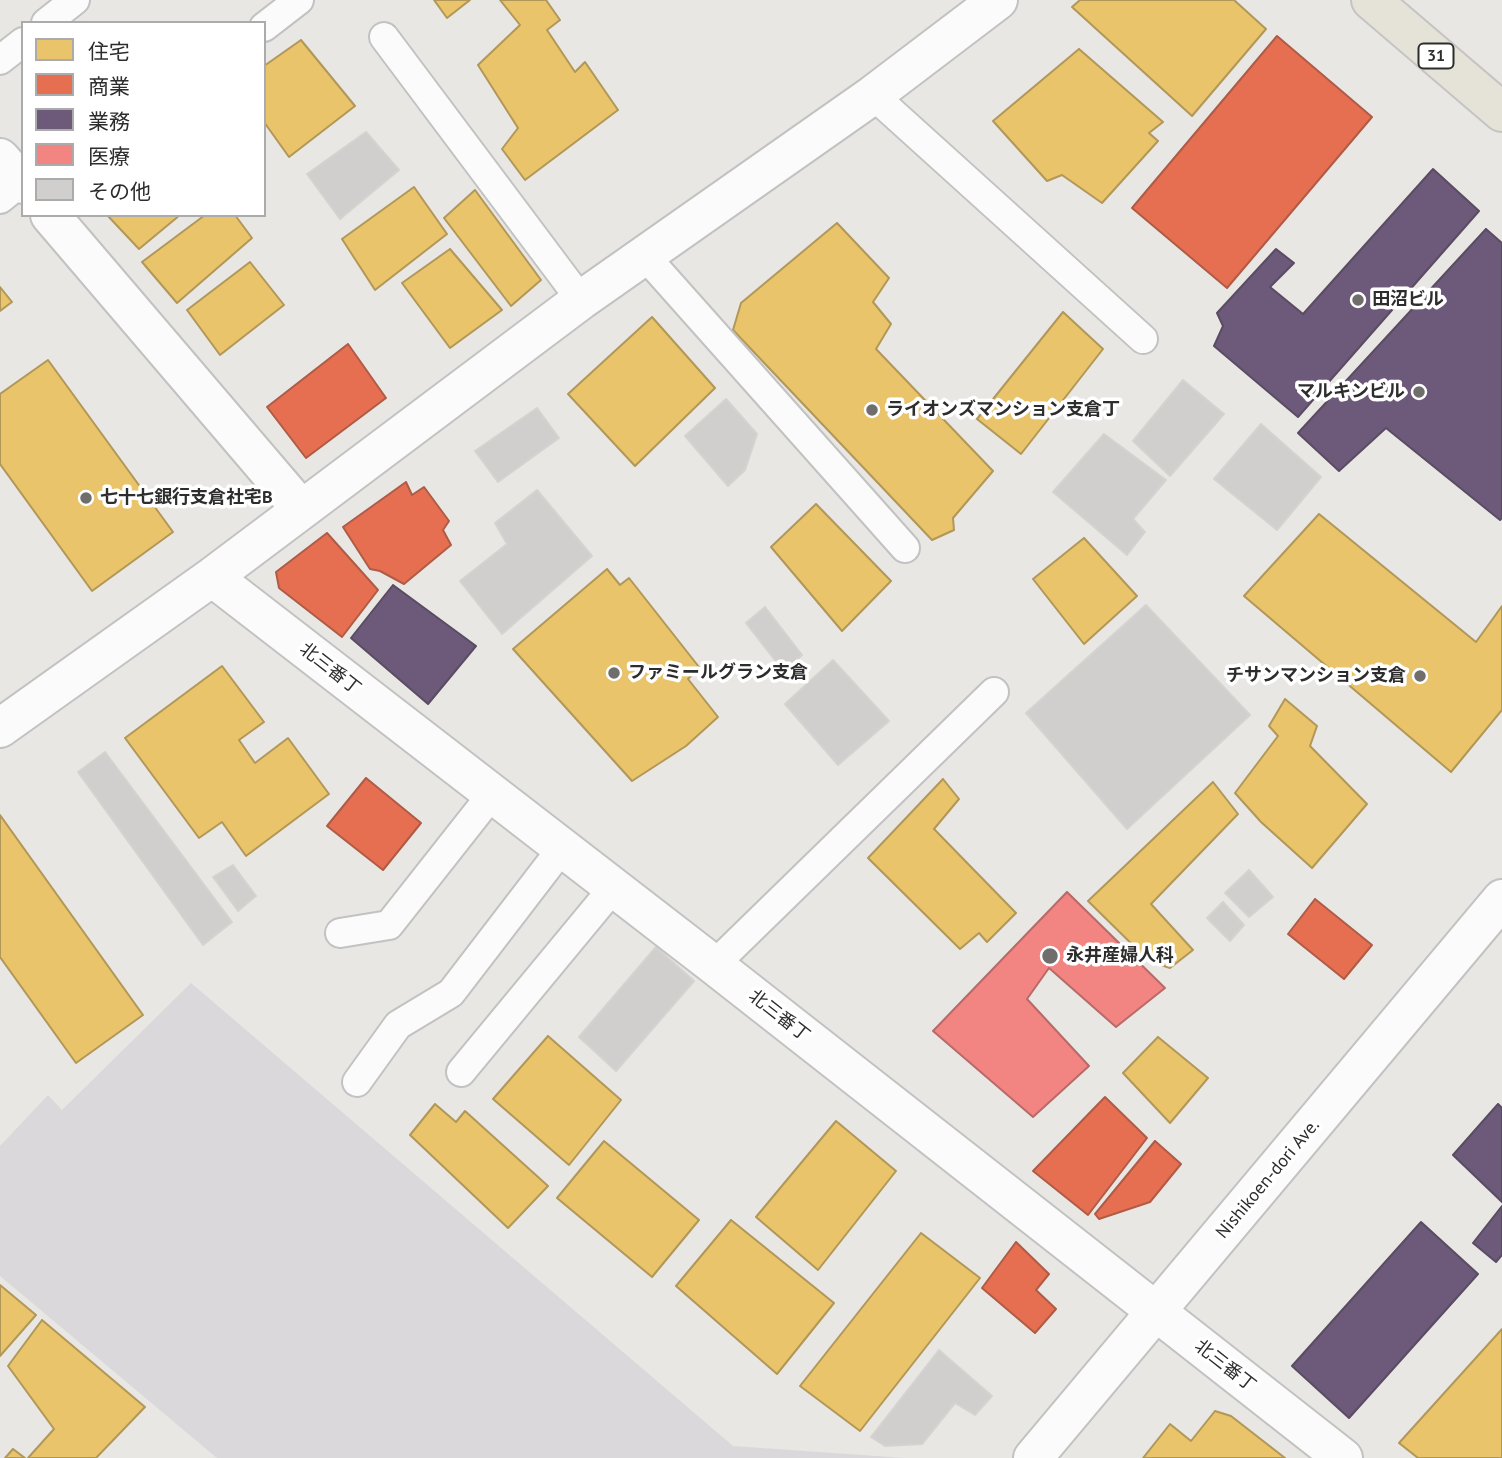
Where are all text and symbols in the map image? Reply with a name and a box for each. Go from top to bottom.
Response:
legend [21,21,266,217]
text: 住宅 [88,38,130,65]
road number: 31 [1418,44,1454,68]
text: 商業 [88,73,130,100]
text: 業務 [88,108,130,135]
text: 医療 [88,143,130,170]
text: その他 [88,178,151,205]
place label: 田沼ビル [1372,289,1444,311]
marker: 田沼ビル [1350,292,1366,308]
place label: マルキンビル [1297,381,1405,403]
marker: マルキンビル [1411,384,1427,400]
place label: ライオンズマンション支倉丁 [886,399,1120,421]
marker: ライオンズマンション支倉丁 [864,402,880,418]
place label: 七十七銀行支倉社宅B [100,487,273,509]
marker: 七十七銀行支倉社宅B [78,490,94,506]
street label: 北三番丁 [295,638,365,700]
place label: ファミールグラン支倉 [628,662,808,684]
marker: ファミールグラン支倉 [606,665,622,681]
place label: チサンマンション支倉 [1226,665,1406,687]
marker: チサンマンション支倉 [1412,668,1428,684]
place label: 永井産婦人科 [1066,945,1174,967]
marker: 永井産婦人科 [1040,946,1060,966]
street label: 北三番丁 [744,985,814,1047]
street label: Nishikoen-dori Ave. [1212,1115,1324,1243]
street label: 北三番丁 [1190,1335,1260,1397]

